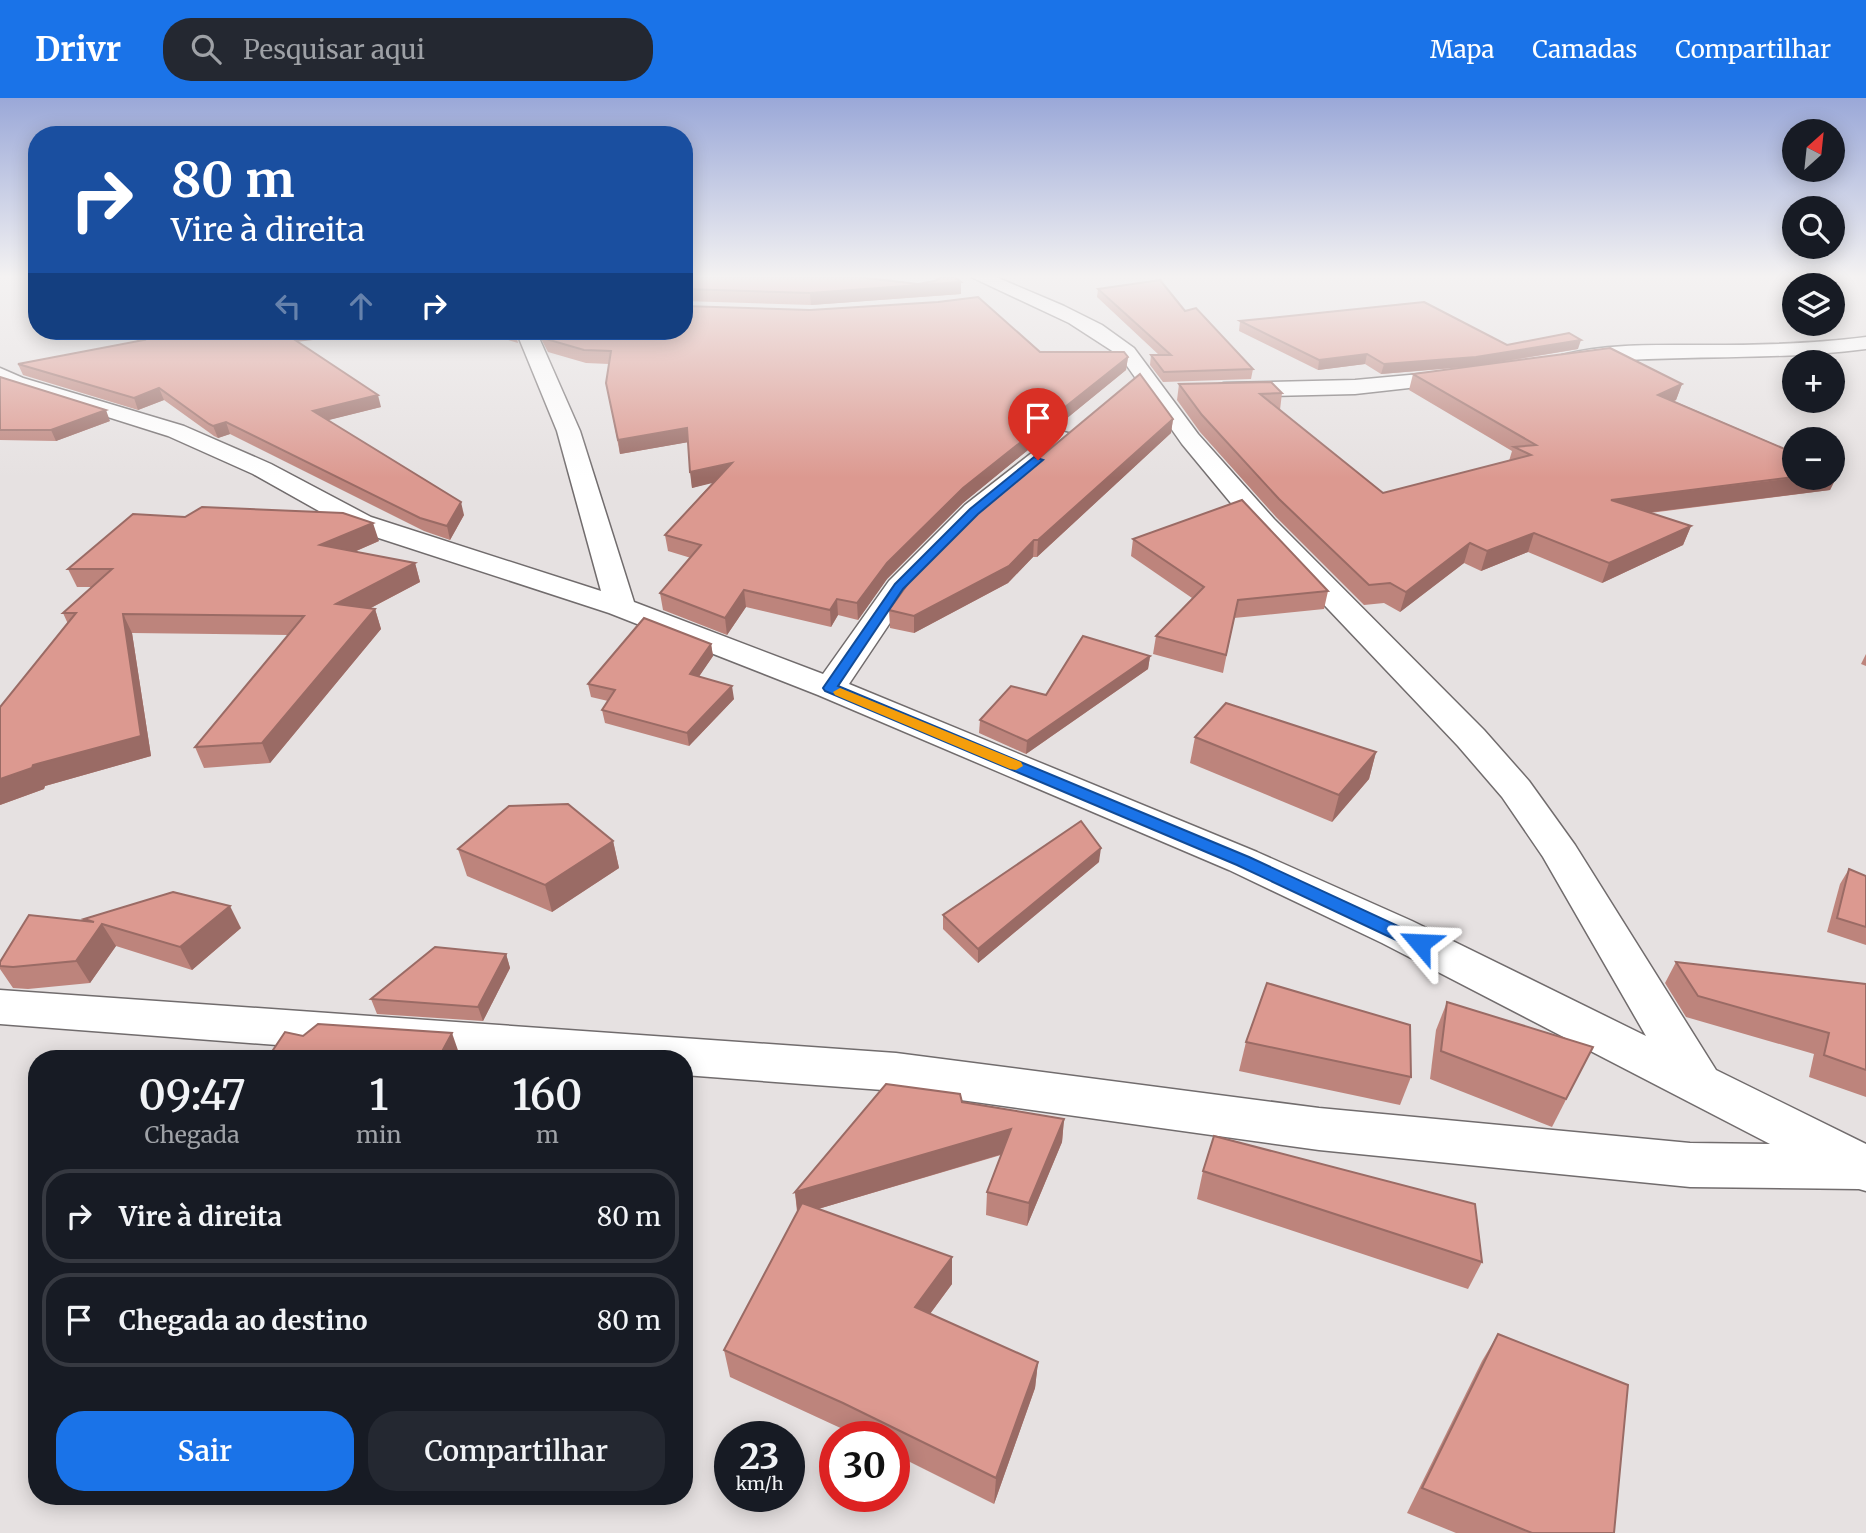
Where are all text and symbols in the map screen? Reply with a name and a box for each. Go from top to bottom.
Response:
search box [163,18,653,81]
text: Drivr [35,29,121,70]
icon: search [187,30,225,68]
text: Pesquisar aqui [243,33,425,66]
text: Mapa [1430,34,1494,65]
text: Camadas [1532,34,1637,65]
text: Compartilhar [1675,34,1831,65]
north arrow [1782,119,1844,182]
map controls [1782,119,1845,490]
text: 80 m [171,149,294,210]
icon: right [56,154,147,245]
button: search [1782,196,1845,259]
text: Vire à direita [171,210,365,250]
button: layers [1782,273,1845,336]
icon: left [269,287,307,325]
icon: ahead [342,287,380,325]
icon: right [415,287,453,325]
button: + [1782,350,1845,413]
pin [1008,388,1068,460]
icon: arrive [1019,399,1057,437]
button: − [1782,427,1845,490]
position arrow [1383,906,1457,980]
text: 09:47 [139,1069,246,1121]
text: 1 [369,1069,388,1121]
text: 160 [512,1069,582,1121]
text: Chegada [145,1120,240,1149]
text: min [356,1120,402,1149]
text: m [536,1120,559,1149]
icon: right [60,1197,98,1235]
text: Vire à direita [119,1200,282,1233]
text: 80 m [597,1200,661,1233]
icon: arrive [60,1301,98,1339]
text: Chegada ao destino [119,1304,368,1337]
text: 80 m [597,1304,661,1337]
button: Sair [56,1411,354,1491]
button: Compartilhar [368,1411,665,1491]
speed limit sign: 30 [819,1421,910,1512]
text: 23 [740,1435,779,1479]
text: km/h [736,1472,783,1495]

